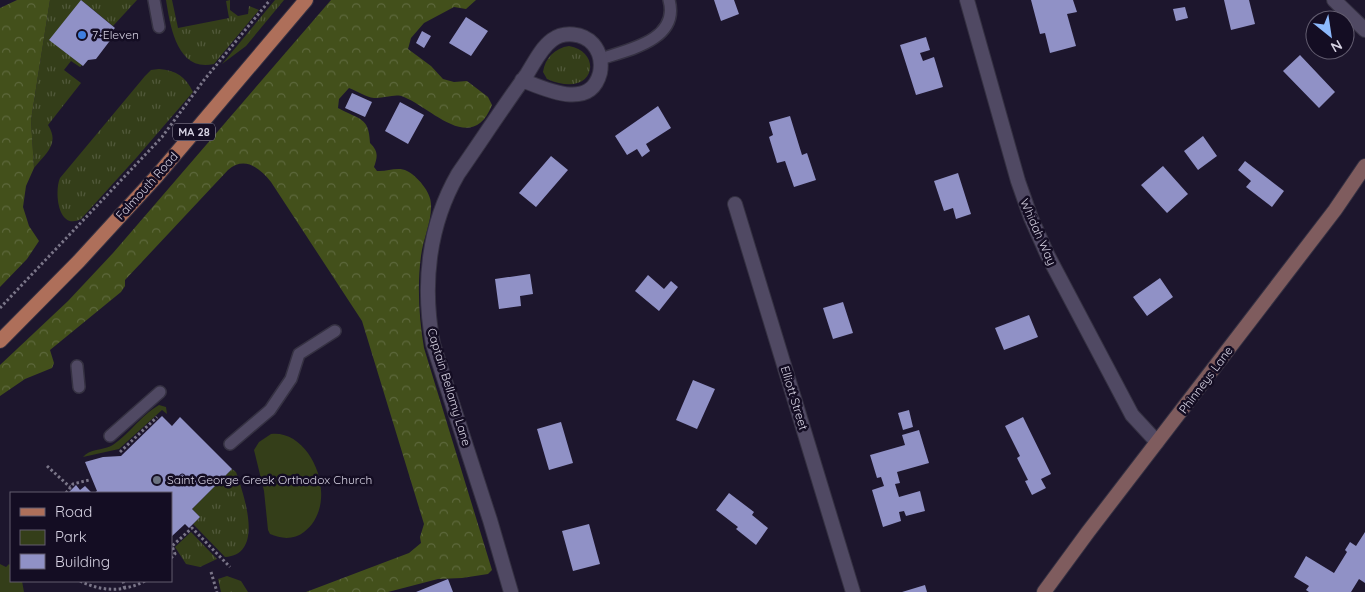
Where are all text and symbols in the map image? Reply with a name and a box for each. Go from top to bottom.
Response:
north arrow [1305,10,1355,60]
place label: 7-Eleven [92,27,139,42]
marker: 7-Eleven [76,29,88,41]
text: N [1328,36,1345,57]
road number: MA 28 [173,124,215,140]
street label: Falmouth Road [112,149,181,222]
street label: Whidah Way [1017,196,1060,267]
street label: Captain Bellamy Lane [424,326,475,448]
street label: Phinneys Lane [1176,343,1236,416]
street label: Elliott Street [778,364,811,432]
place label: Saint George Greek Orthodox Church [167,472,372,487]
marker: Saint George Greek Orthodox Church [151,474,163,486]
legend [10,492,172,582]
text: Road [55,502,92,521]
text: Park [55,527,87,546]
text: Building [55,552,110,571]

